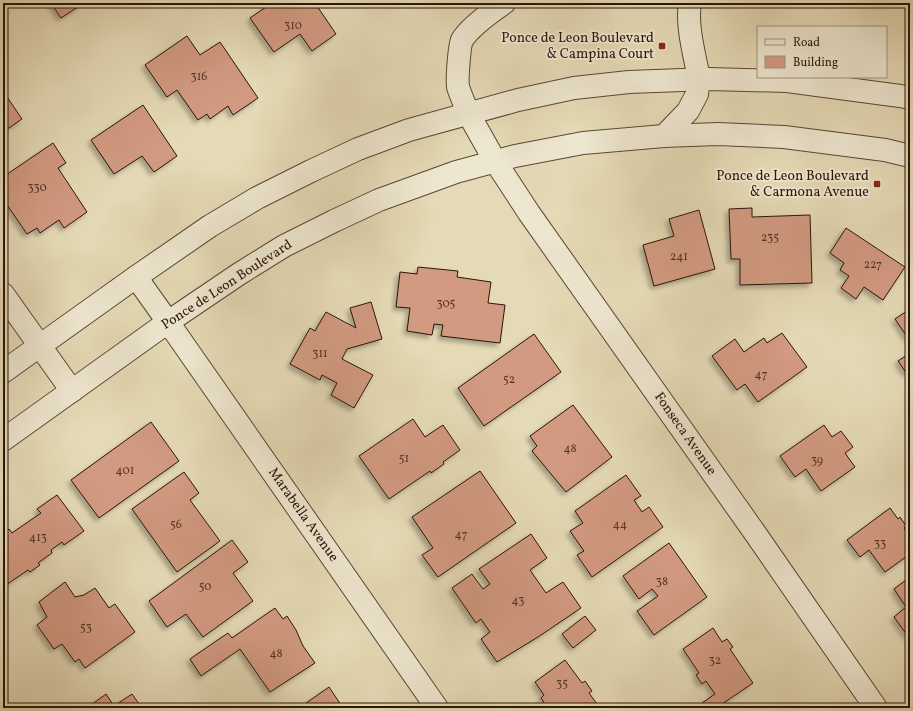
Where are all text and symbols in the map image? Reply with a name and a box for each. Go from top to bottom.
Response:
house number: 310 [284,18,302,34]
legend [757,26,887,78]
place label: Ponce de Leon Boulevard & Campina Court [501,29,654,64]
text: Road [793,35,820,51]
marker: Ponce de Leon Boulevard & Campina Court [657,41,667,51]
text: Building [793,55,838,71]
house number: 316 [191,69,207,85]
place label: Ponce de Leon Boulevard & Carmona Avenue [716,167,869,202]
marker: Ponce de Leon Boulevard & Carmona Avenue [872,179,882,189]
house number: 330 [27,180,47,196]
house number: 235 [761,230,779,246]
street label: Ponce de Leon Boulevard [158,235,296,335]
house number: 241 [670,249,688,265]
house number: 227 [864,257,882,273]
house number: 305 [437,296,456,312]
house number: 311 [312,346,328,362]
house number: 47 [755,367,768,383]
house number: 52 [503,372,515,388]
street label: Fonseca Avenue [649,389,721,480]
house number: 48 [563,441,577,457]
house number: 51 [399,451,409,467]
house number: 39 [811,453,823,469]
house number: 401 [116,463,134,479]
street label: Marabella Avenue [263,464,343,566]
house number: 56 [170,517,182,533]
house number: 44 [613,517,627,533]
house number: 47 [455,527,468,543]
house number: 413 [29,530,47,546]
house number: 33 [874,536,886,552]
house number: 38 [656,574,668,590]
house number: 50 [199,579,211,595]
house number: 43 [512,593,524,609]
house number: 53 [80,620,92,636]
house number: 48 [269,646,283,662]
house number: 32 [709,653,721,669]
house number: 35 [556,676,568,692]

